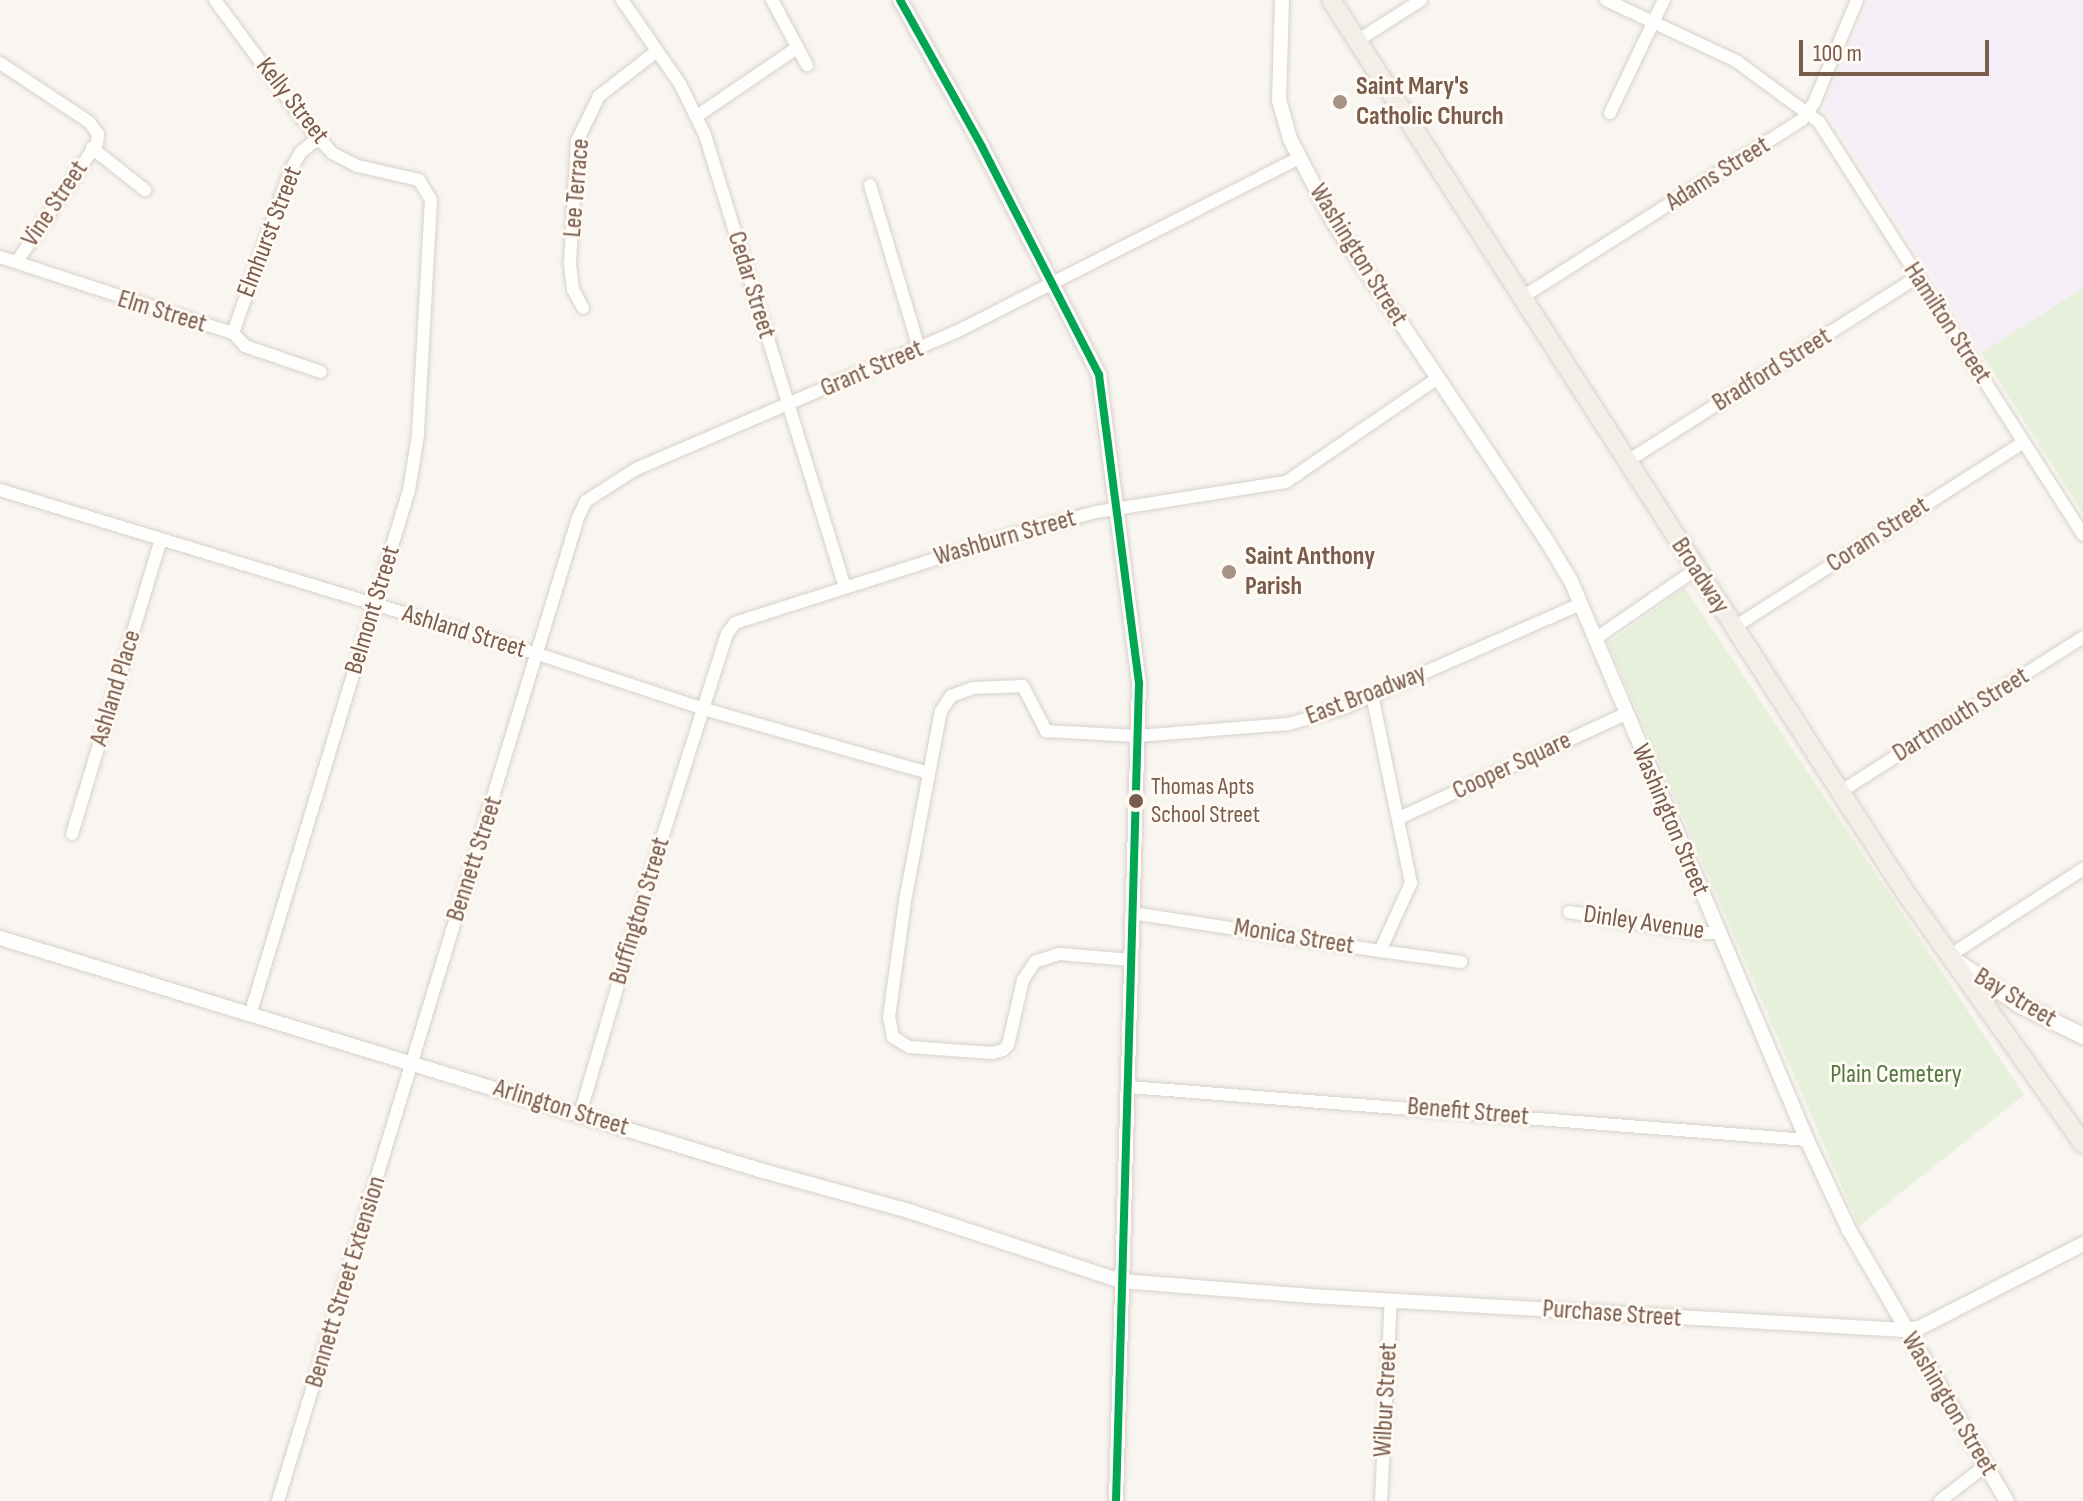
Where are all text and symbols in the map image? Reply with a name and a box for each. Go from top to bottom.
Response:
scale bar [1803,24,1993,74]
text: 100 m [1813,39,1862,68]
street label: Kelly Street [249,52,335,150]
place label: Saint Mary's Catholic Church [1356,71,1504,132]
marker: Saint Mary's Catholic Church [1331,93,1349,111]
street label: Adams Street [1660,130,1776,218]
street label: Lee Terrace [557,137,597,239]
street label: Vine Street [15,155,95,253]
street label: Elmhurst Street [231,162,309,302]
street label: Washington Street [1302,178,1414,332]
street label: Cedar Street [720,228,782,342]
street label: Hamilton Street [1896,257,1998,389]
street label: Elm Street [114,284,210,340]
street label: Bradford Street [1707,321,1837,419]
street label: Grant Street [816,333,928,405]
street label: Coram Street [1821,490,1935,580]
street label: Washburn Street [931,503,1079,573]
street label: Broadway [1664,532,1736,620]
place label: Saint Anthony Parish [1245,541,1375,602]
street label: Belmont Street [339,542,407,678]
marker: Saint Anthony Parish [1220,563,1238,581]
street label: Ashland Street [398,598,530,666]
street label: Ashland Place [84,626,148,750]
street label: East Broadway [1302,658,1430,732]
street label: Dartmouth Street [1887,661,2035,769]
street label: Cooper Square [1448,725,1576,807]
street label: Washington Street [1624,740,1716,900]
place label: Thomas Apts School Street [1151,773,1260,829]
street label: Bennett Street [440,793,510,925]
marker: Thomas Apts School Street [1128,793,1144,809]
street label: Buffington Street [603,834,677,988]
street label: Dinley Avenue [1582,899,1706,947]
street label: Monica Street [1232,912,1356,962]
street label: Bay Street [1968,961,2062,1035]
park label: Plain Cemetery [1830,1059,1962,1091]
street label: Arlington Street [490,1073,632,1143]
street label: Benefit Street [1406,1091,1530,1133]
street label: Bennett Street Extension [299,1173,393,1391]
street label: Purchase Street [1541,1294,1683,1334]
street label: Washington Street [1894,1327,2004,1481]
street label: Wilbur Street [1367,1342,1405,1458]

